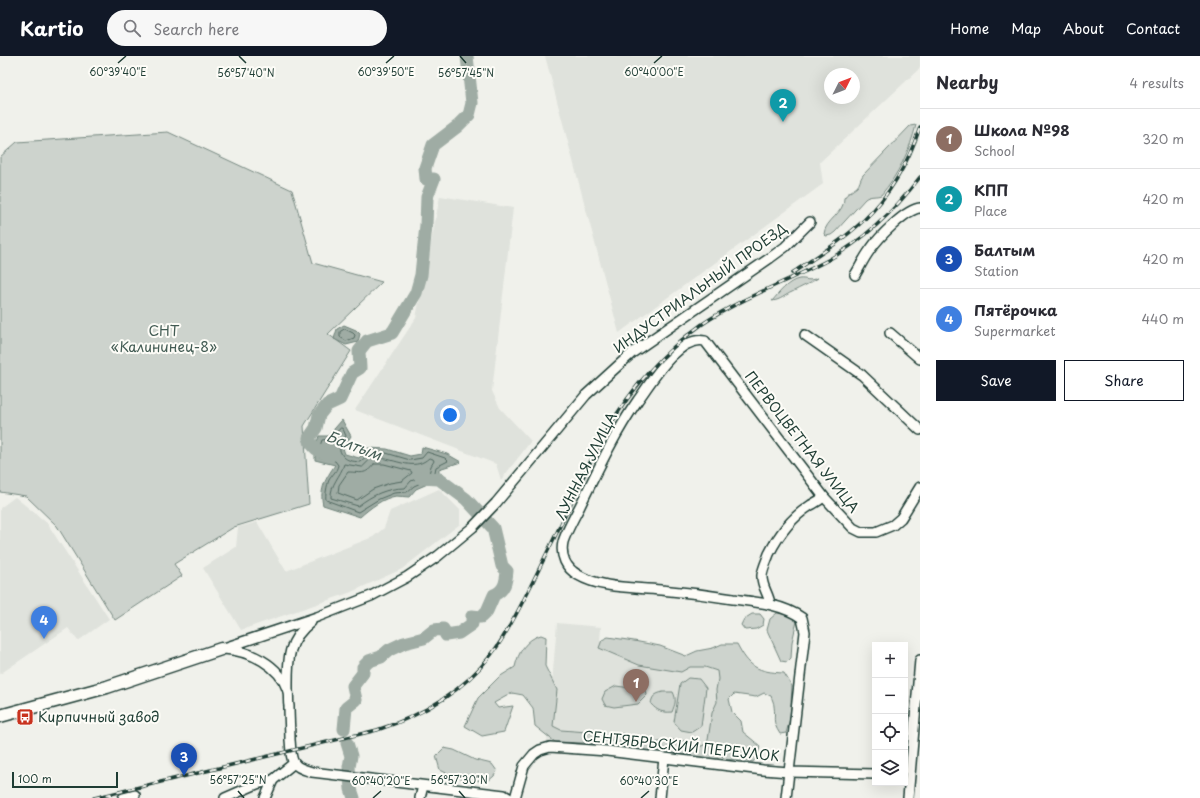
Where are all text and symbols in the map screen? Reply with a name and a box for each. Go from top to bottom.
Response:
search box [107,10,387,46]
text: Kartio [20,14,83,42]
icon: search [121,17,143,39]
text: Search here [153,17,239,40]
text: Home [950,18,989,39]
text: Map [1011,18,1041,39]
text: About [1063,18,1104,39]
text: Contact [1126,18,1180,39]
text: 60°39'40"E [89,64,147,79]
text: 60°39'50"E [357,64,415,79]
text: 60°40'00"E [624,64,684,79]
text: 56°57'40"N [217,65,275,80]
text: 56°57'45"N [438,65,494,80]
north arrow [824,68,860,104]
text: Nearby [936,69,998,95]
text: 4 results [1130,73,1184,92]
pin: 2 [770,89,796,122]
text: Школа №98 [974,118,1070,141]
text: 1 [946,129,952,148]
text: 320 m [1142,129,1184,148]
text: School [974,141,1015,160]
text: КПП [974,178,1009,201]
text: 2 [944,189,954,208]
text: 420 m [1142,189,1184,208]
text: Place [974,201,1007,220]
street label: ИНДУСТРИАЛЬНЫЙ ПРОЕЗД [609,217,791,358]
text: Балтым [974,238,1035,261]
text: 3 [945,249,953,268]
text: 420 m [1142,249,1184,268]
text: Station [974,261,1019,280]
text: Пятёрочка [974,298,1057,321]
text: 4 [945,309,953,328]
text: 440 m [1141,309,1184,328]
park label: СНТ «Калининец-8» [111,320,217,357]
text: Supermarket [974,321,1056,340]
button: Save [936,360,1056,401]
button: Share [1064,360,1184,401]
street label: ПЕРВОЦВЕТНАЯ УЛИЦА [740,366,865,517]
your location [440,405,460,425]
street label: ЛУННАЯ УЛИЦА [549,408,622,523]
water label: Балтым [324,424,386,466]
pin: 4 [31,606,57,639]
map controls [872,642,908,786]
button: + [872,642,908,678]
pin: 1 [623,669,649,702]
button: − [872,678,908,714]
place label: Кирпичный завод [38,706,160,727]
bus stop icon: Кирпичный завод [15,707,35,727]
button: locate [872,714,908,750]
street label: СЕНТЯБРЬСКИЙ ПЕРЕУЛОК [582,725,780,766]
pin: 3 [171,743,197,776]
button: layers [872,750,908,786]
scale bar [12,770,118,789]
text: 100 m [18,770,52,787]
text: 56°57'25"N [210,772,267,787]
text: 56°57'30"N [430,772,488,787]
text: 60°40'20"E [351,773,411,788]
text: 60°40'30"E [620,773,678,788]

